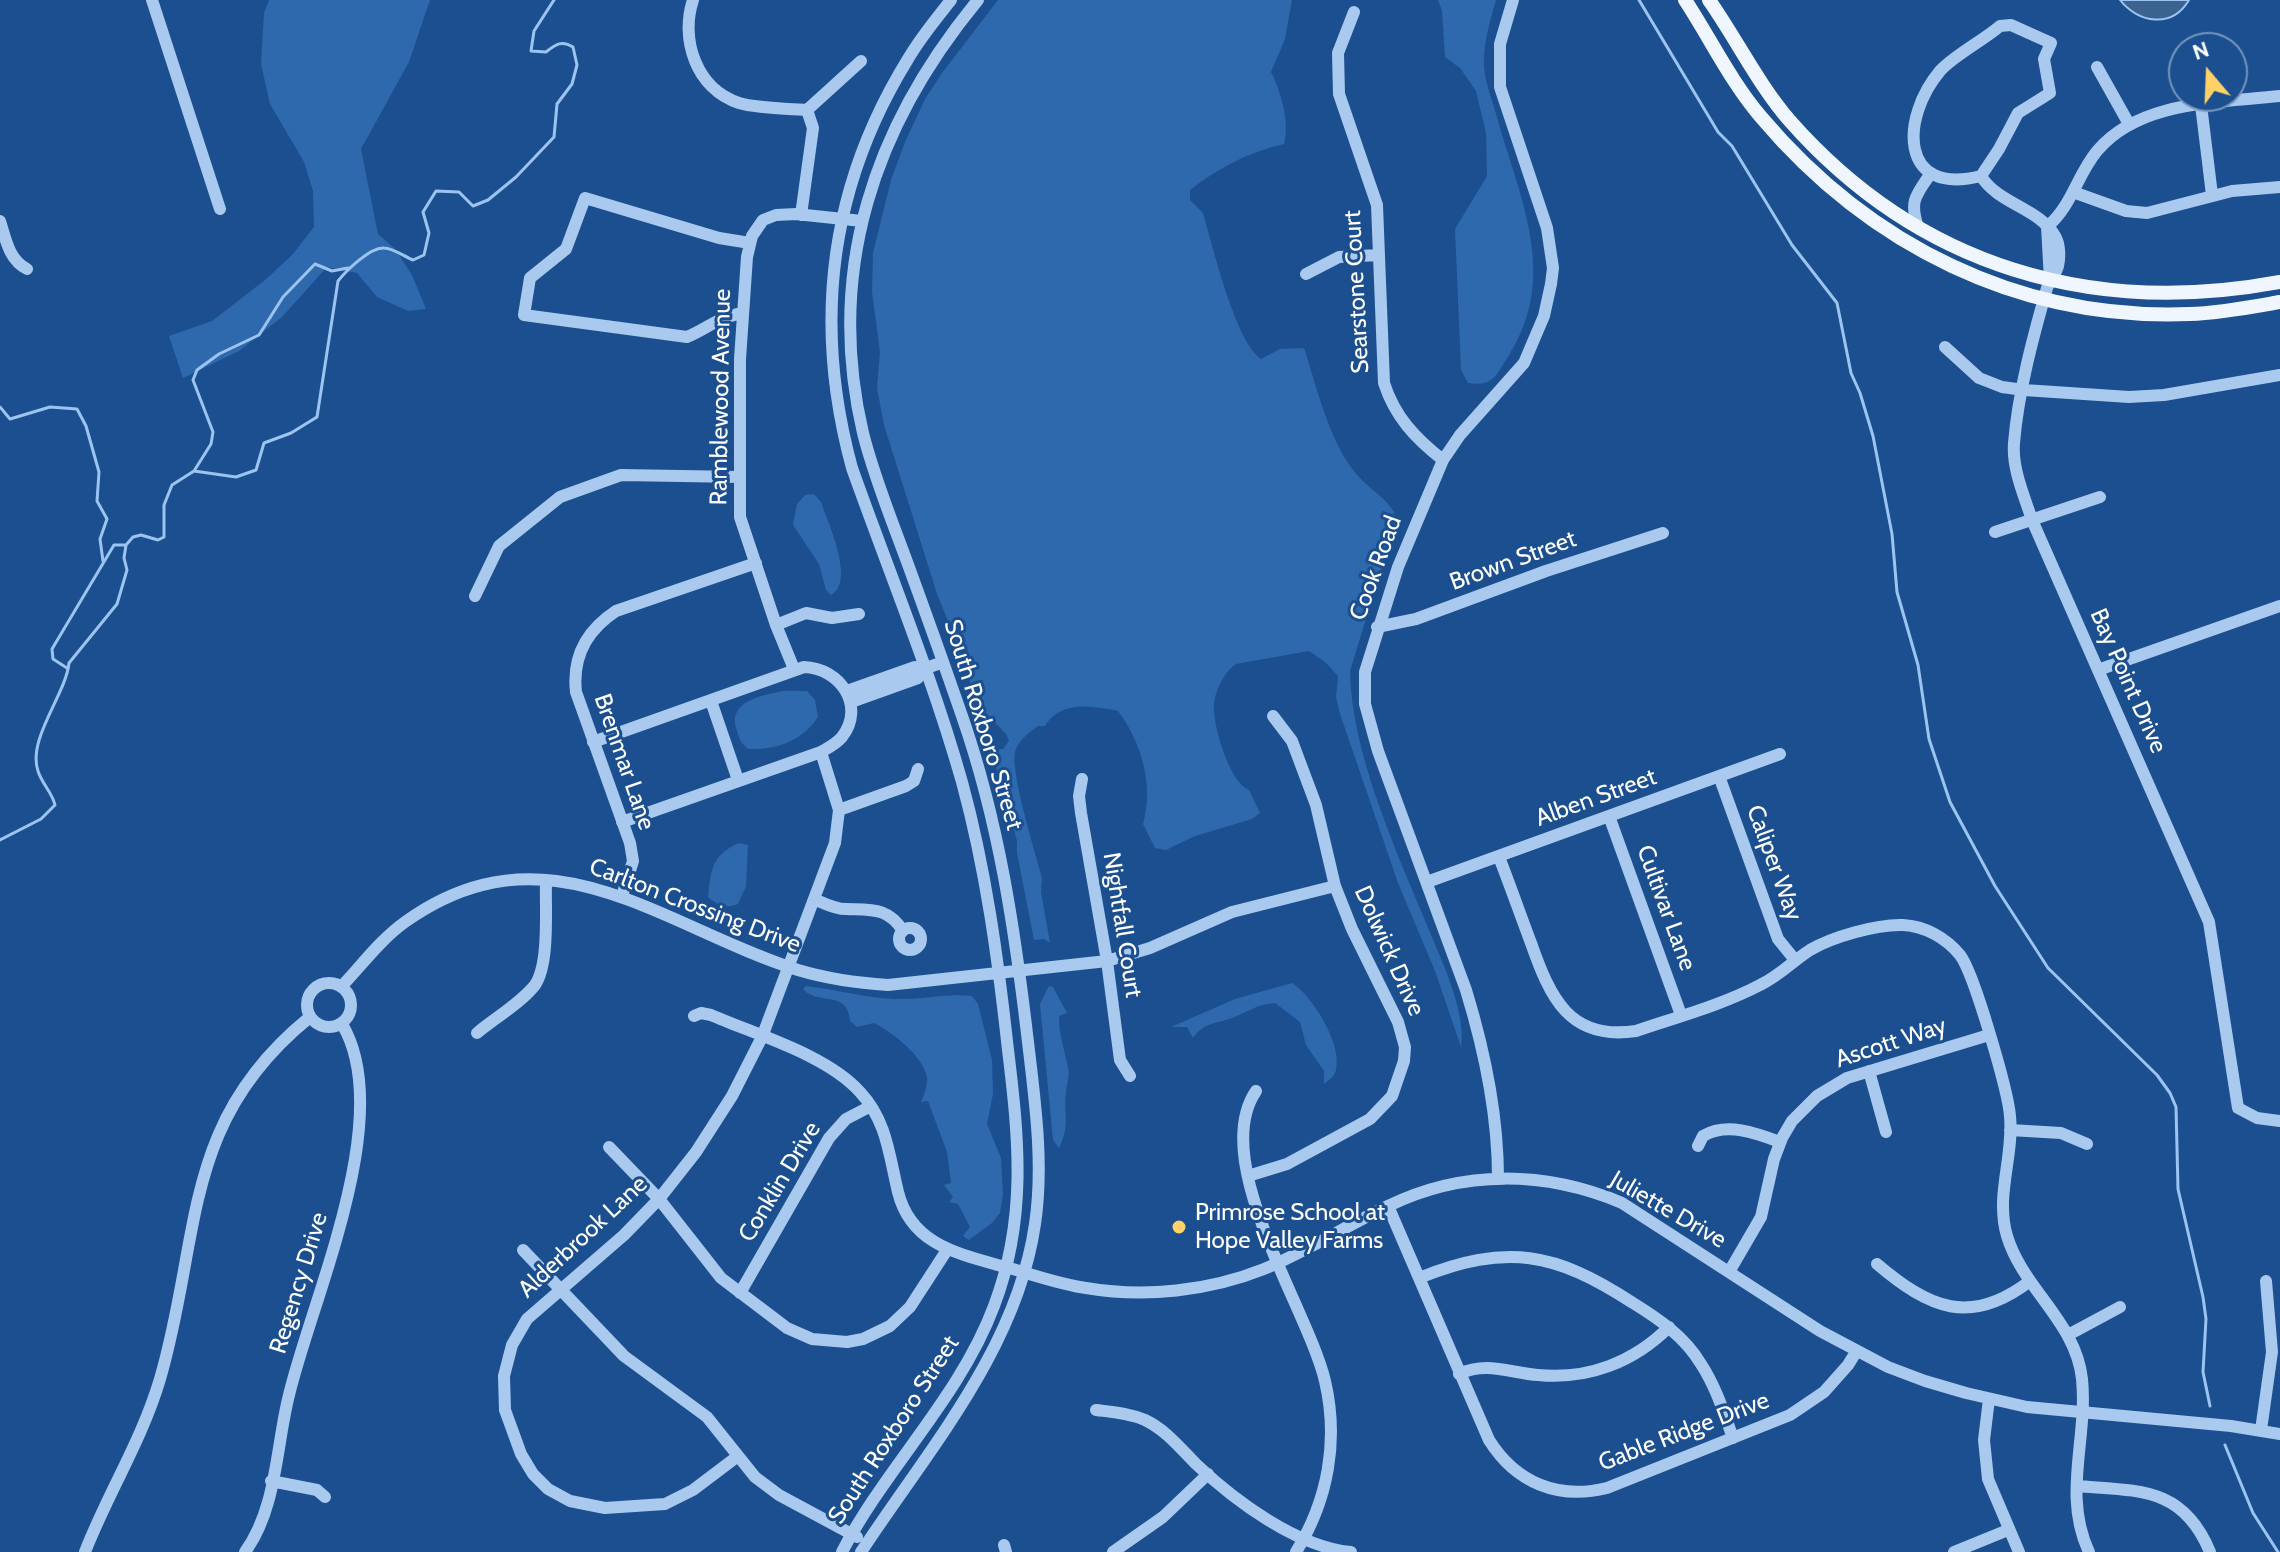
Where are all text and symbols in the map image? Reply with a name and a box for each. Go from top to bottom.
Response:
north arrow [2168,32,2248,112]
text: N [2189,35,2212,66]
street label: Searstone Court [1338,210,1376,374]
street label: Ramblewood Avenue [705,288,737,506]
street label: Cook Road [1344,512,1408,624]
street label: Brown Street [1446,525,1580,597]
street label: Bay Point Drive [2083,604,2173,758]
street label: South Roxboro Street [937,616,1029,834]
street label: Brenmar Lane [587,690,661,834]
street label: Alben Street [1532,763,1660,833]
street label: Caliper Way [1740,801,1808,925]
street label: Cultivar Lane [1630,841,1702,975]
street label: Nightfall Court [1096,850,1148,1000]
street label: Carlton Crossing Drive [585,852,805,960]
street label: Dolwick Drive [1347,881,1431,1021]
street label: Ascott Way [1832,1012,1950,1074]
street label: Conklin Drive [733,1117,827,1247]
street label: Juliette Drive [1605,1165,1731,1255]
street label: Alderbrook Lane [513,1170,653,1304]
place label: Primrose School at Hope Valley Farms [1195,1199,1385,1255]
street label: Regency Drive [264,1209,334,1357]
marker: Primrose School at Hope Valley Farms [1170,1218,1188,1236]
street label: South Roxboro Street [822,1331,966,1529]
street label: Gable Ridge Drive [1595,1386,1773,1478]

